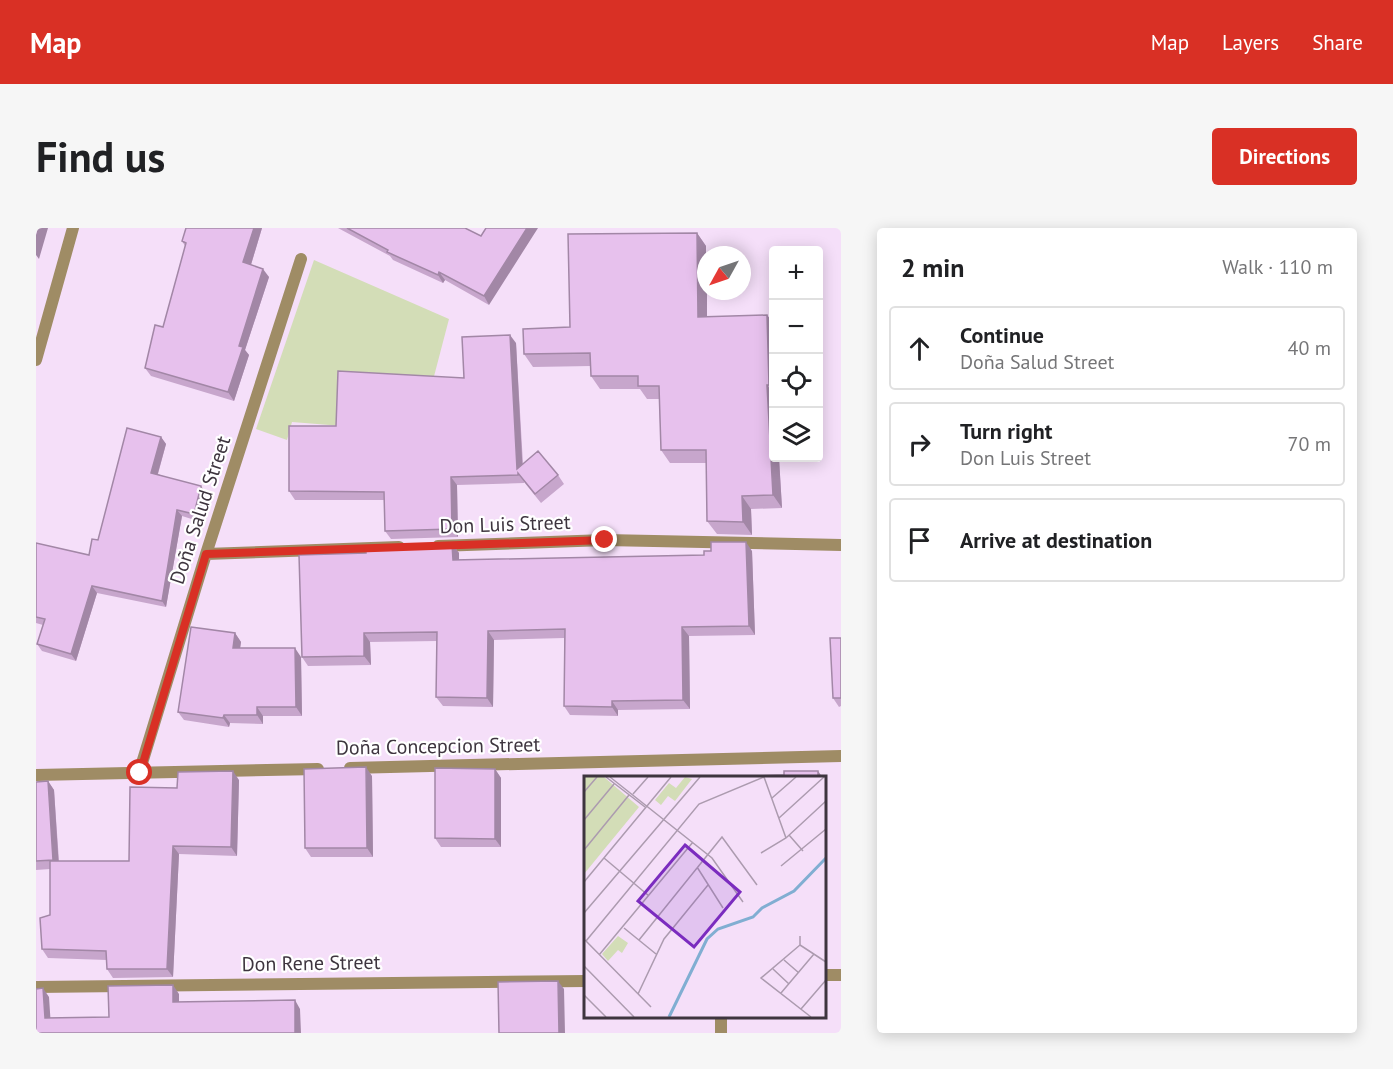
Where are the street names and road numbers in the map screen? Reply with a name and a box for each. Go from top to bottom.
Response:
street label: Doña Salud Street [164,432,236,587]
street label: Don Luis Street [439,509,571,539]
street label: Doña Concepcion Street [336,731,541,761]
street label: Don Rene Street [241,949,381,977]

